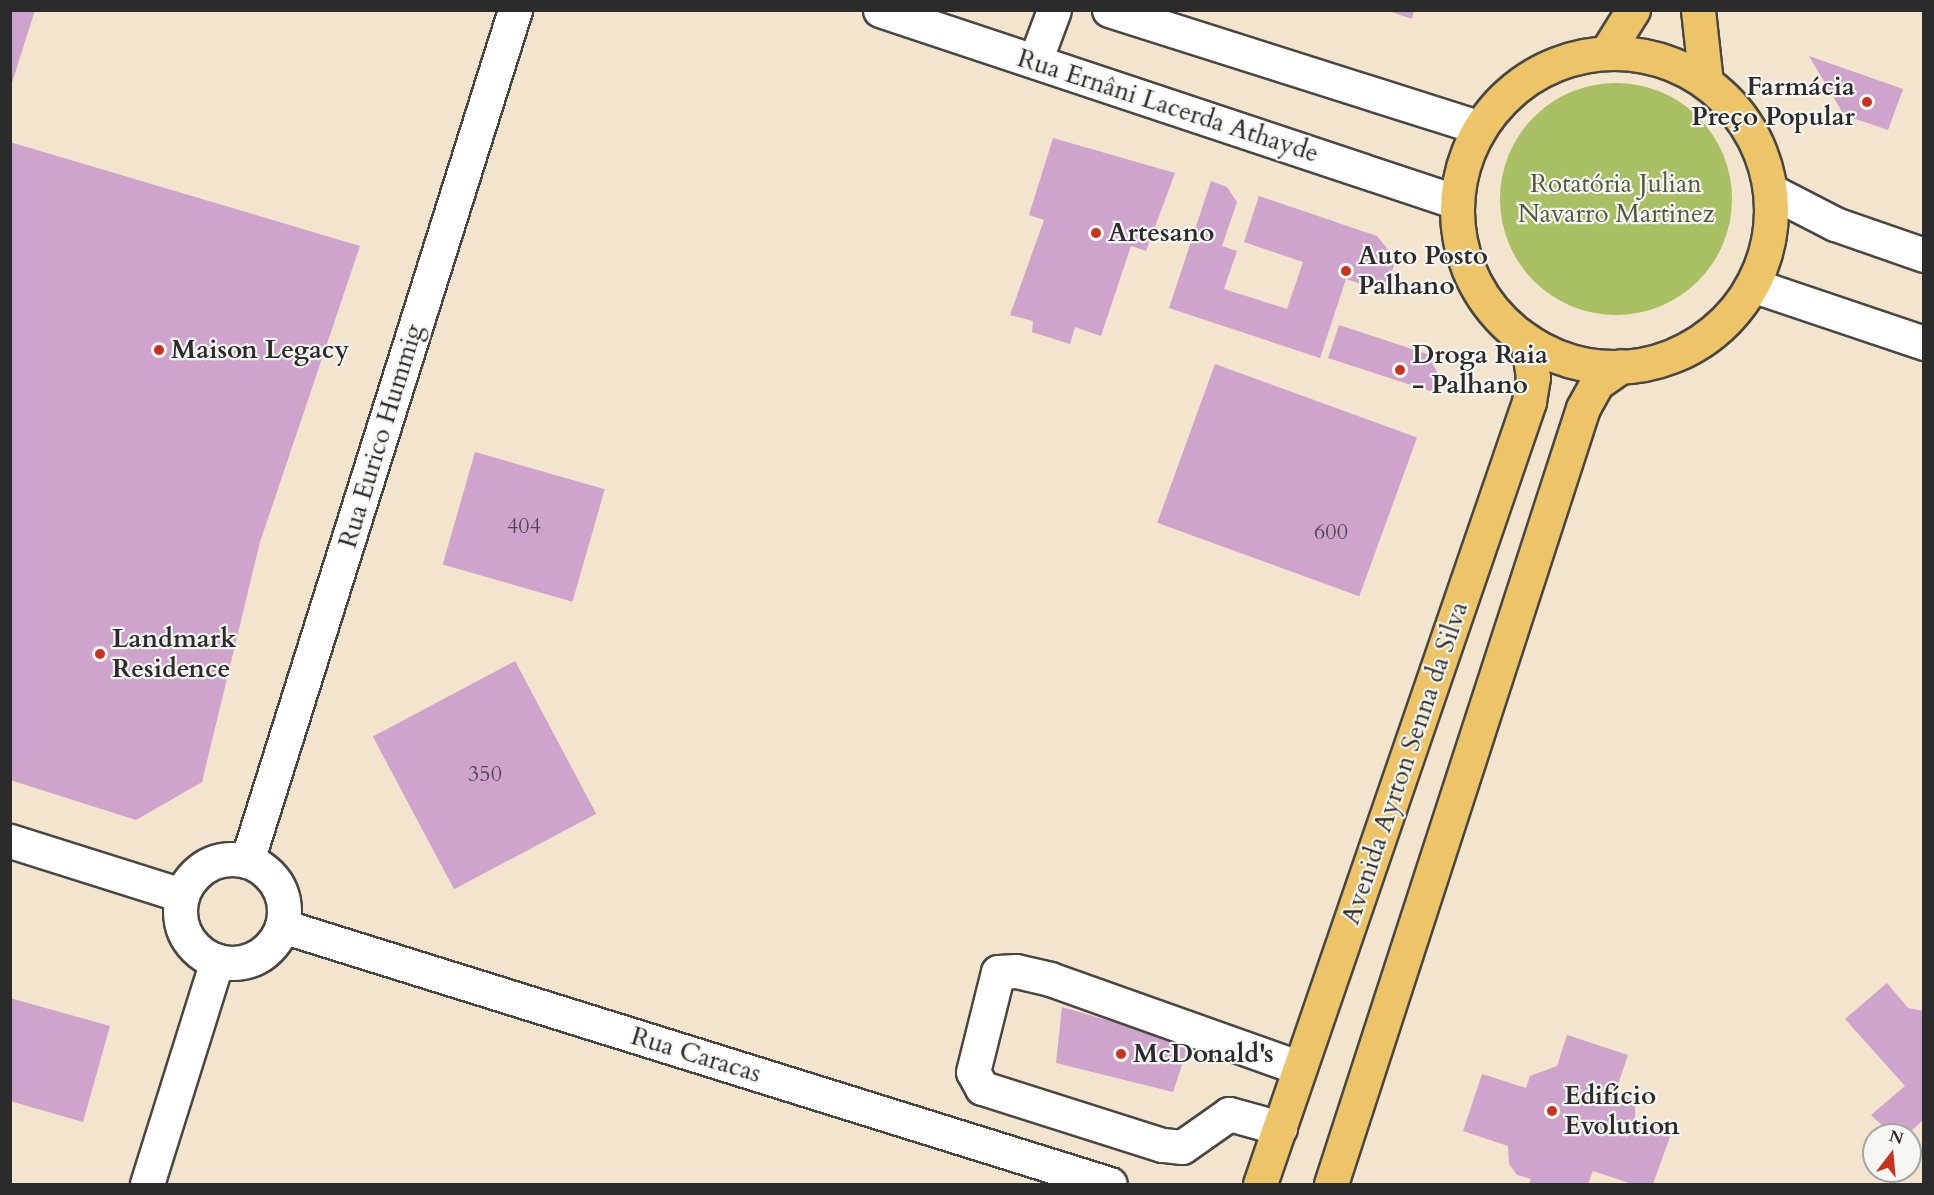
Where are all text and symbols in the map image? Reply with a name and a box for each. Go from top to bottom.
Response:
street label: Rua Ernâni Lacerda Athayde [1013,43,1323,169]
place label: Farmácia Preço Popular [1691,71,1855,132]
marker: Farmácia Preço Popular [1860,95,1874,109]
park label: Rotatória Julian Navarro Martinez [1518,168,1714,230]
place label: Artesano [1108,217,1215,249]
marker: Artesano [1089,226,1103,240]
place label: Auto Posto Palhano [1358,240,1488,302]
marker: Auto Posto Palhano [1339,264,1353,278]
street label: Rua Eurico Hummig [332,320,430,552]
place label: Maison Legacy [171,334,349,366]
place label: Droga Raia - Palhano [1412,339,1548,400]
marker: Maison Legacy [152,343,166,357]
marker: Droga Raia - Palhano [1393,363,1407,377]
house number: 404 [507,514,541,540]
house number: 600 [1314,520,1348,546]
street label: Avenida Ayrton Senna da Silva [1335,597,1475,929]
place label: Landmark Residence [112,623,236,684]
marker: Landmark Residence [93,647,107,661]
house number: 350 [468,762,502,788]
street label: Rua Caracas [627,1020,765,1090]
place label: McDonald's [1133,1038,1274,1070]
marker: McDonald's [1114,1047,1128,1061]
place label: Edifício Evolution [1564,1080,1680,1142]
marker: Edifício Evolution [1545,1104,1559,1118]
north arrow [1862,1123,1922,1183]
text: N [1887,1125,1906,1150]

